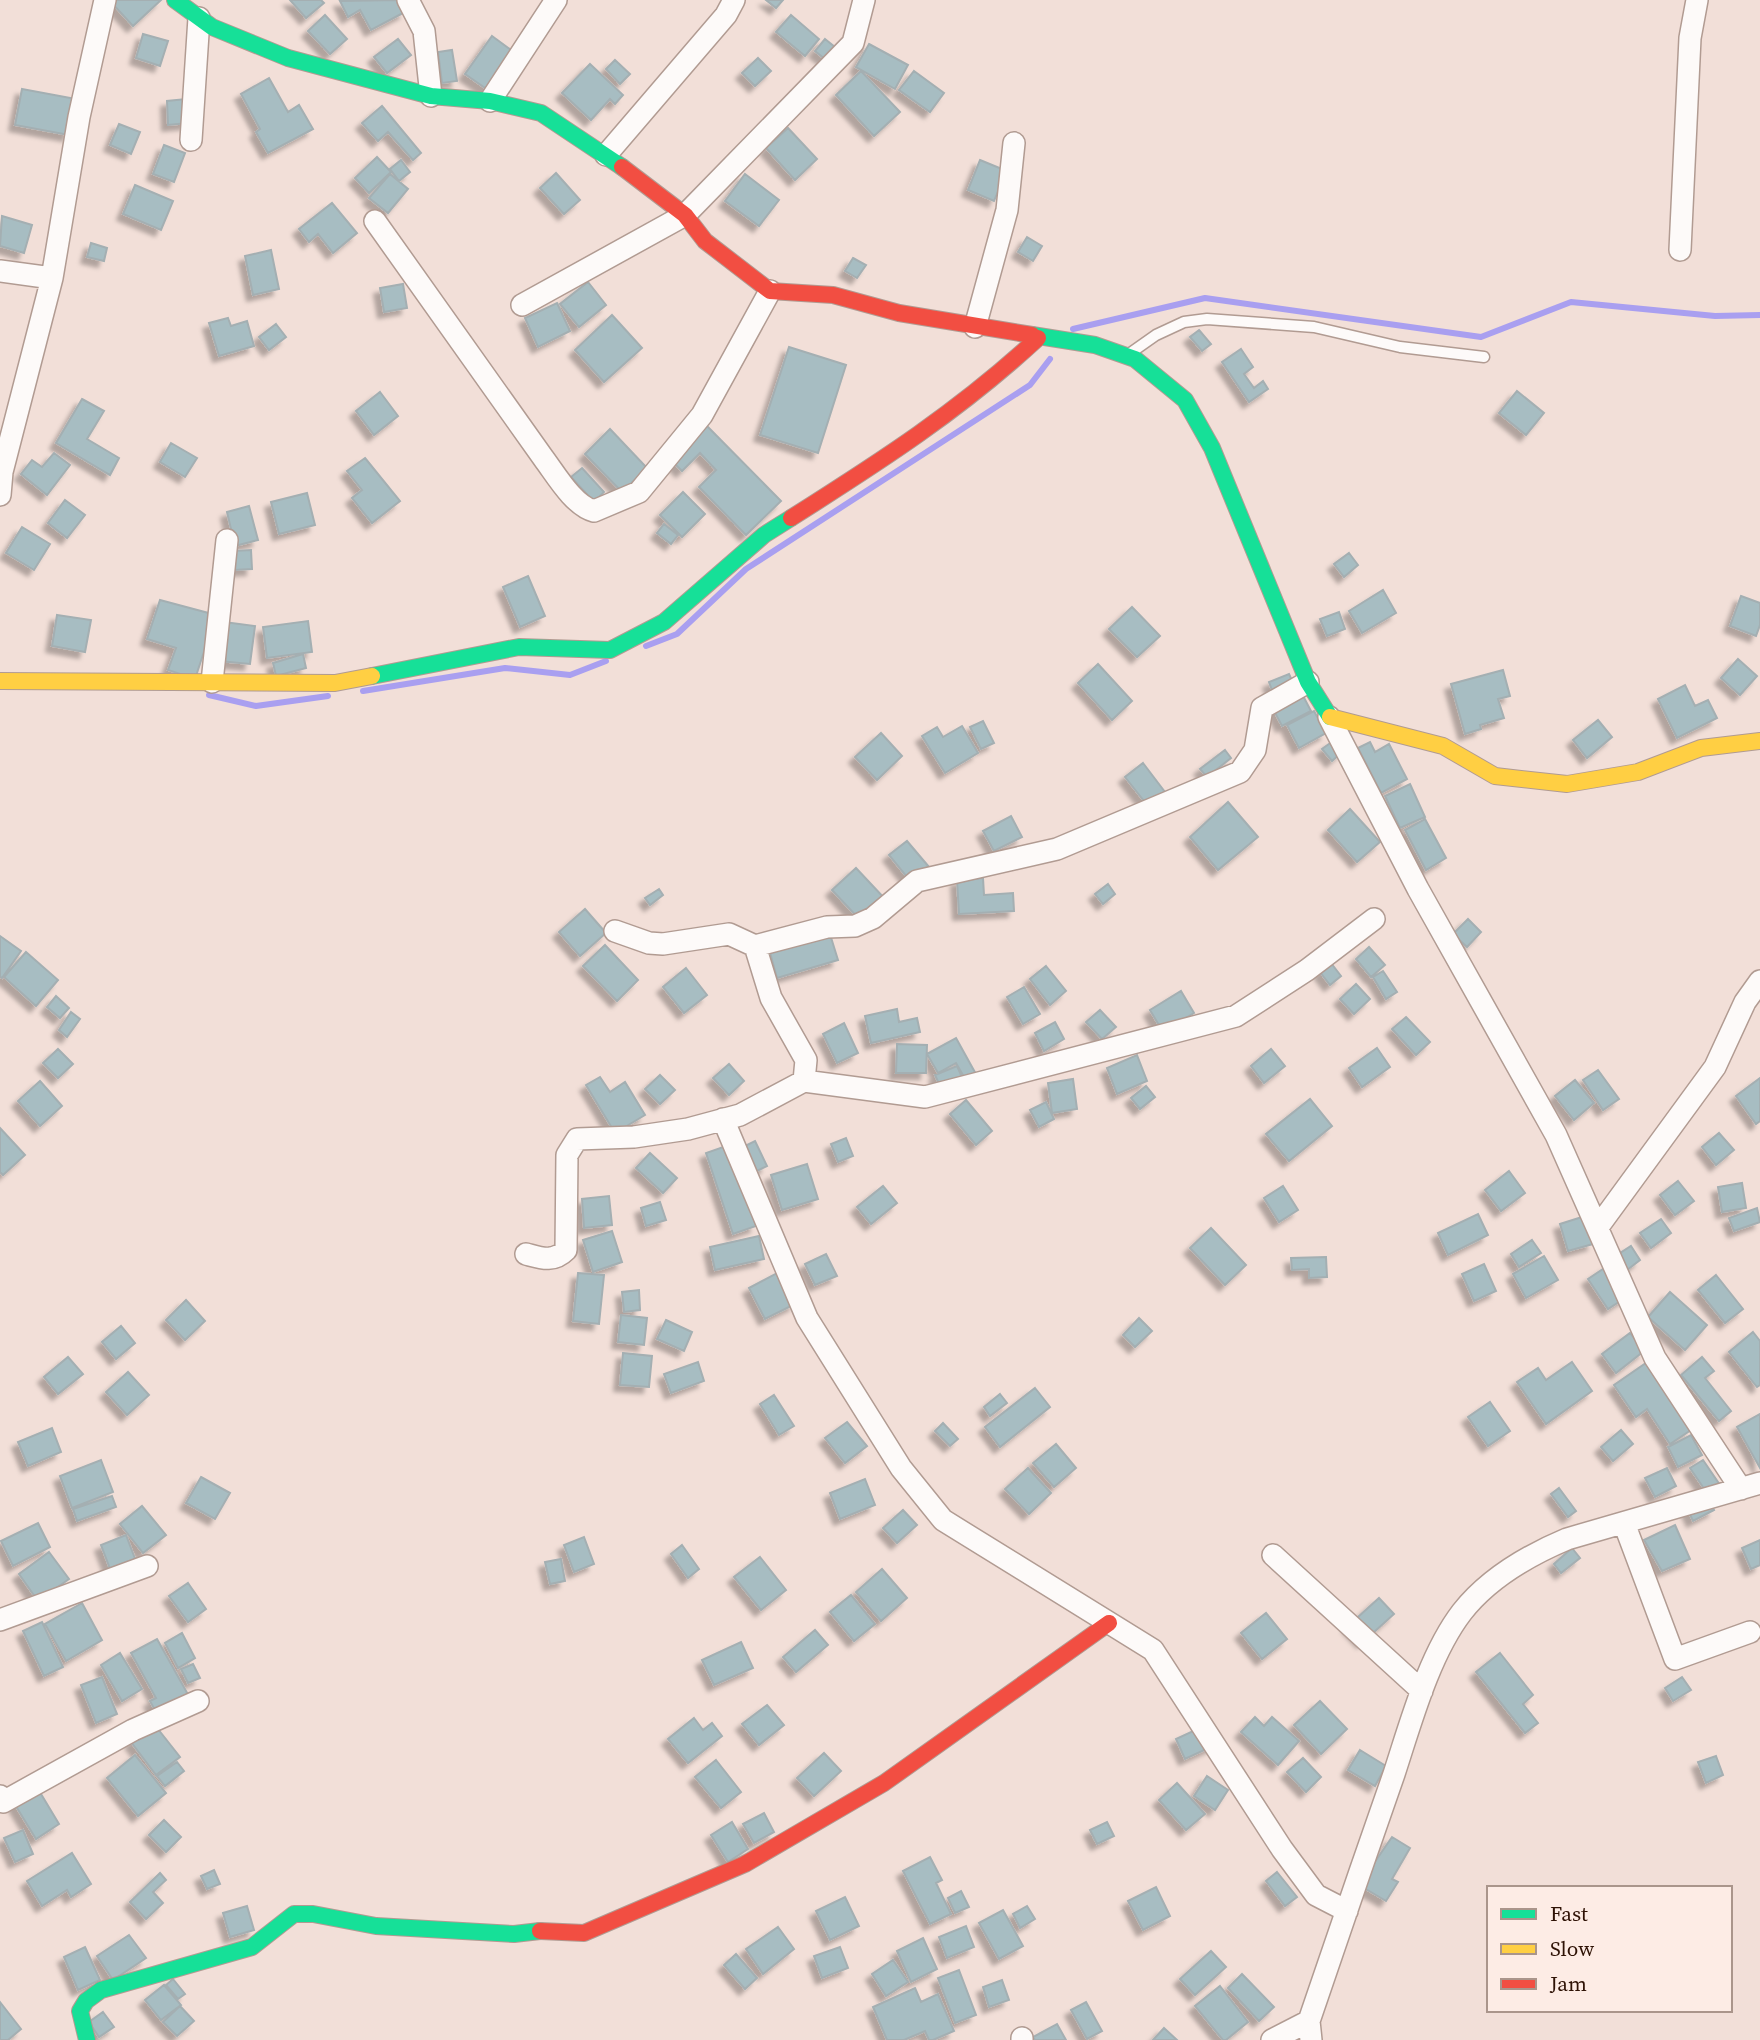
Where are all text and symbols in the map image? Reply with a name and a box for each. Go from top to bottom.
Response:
legend [1487,1886,1732,2012]
text: Fast [1550,1899,1588,1928]
text: Slow [1550,1934,1594,1963]
text: Jam [1549,1969,1587,1998]

